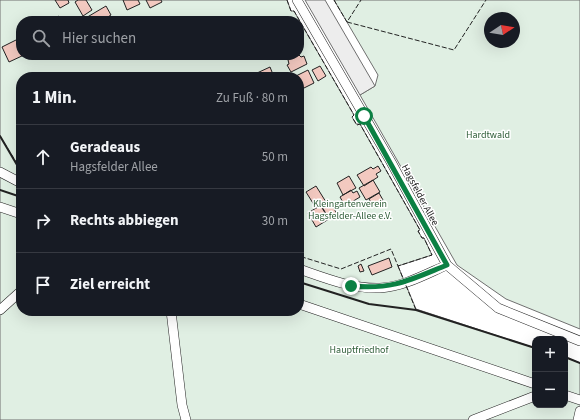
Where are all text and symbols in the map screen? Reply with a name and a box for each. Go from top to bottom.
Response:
north arrow [484,12,520,48]
search box [16,16,304,60]
icon: search [30,27,52,49]
text: Hier suchen [62,28,136,49]
text: 1 Min. [32,86,77,110]
text: Zu Fuß · 80 m [216,89,288,107]
route start [355,107,373,125]
park label: Hardtwald [466,128,510,142]
text: Geradeaus [70,137,140,158]
icon: ahead [32,146,54,168]
text: 50 m [262,148,288,166]
text: Hagsfelder Allee [70,158,158,176]
street label: Hagsfelder Allee [398,162,442,228]
park label: Kleingartenverein Hagsfelder-Allee e.V. [308,197,392,223]
icon: right [32,210,54,232]
text: Rechts abbiegen [70,210,179,231]
text: 30 m [262,212,288,230]
icon: arrive [32,274,54,296]
text: Ziel erreicht [70,274,150,295]
route end [342,277,360,295]
map controls [532,336,568,408]
button: + [532,336,568,372]
park label: Hauptfriedhof [330,343,389,357]
button: − [532,372,568,408]

